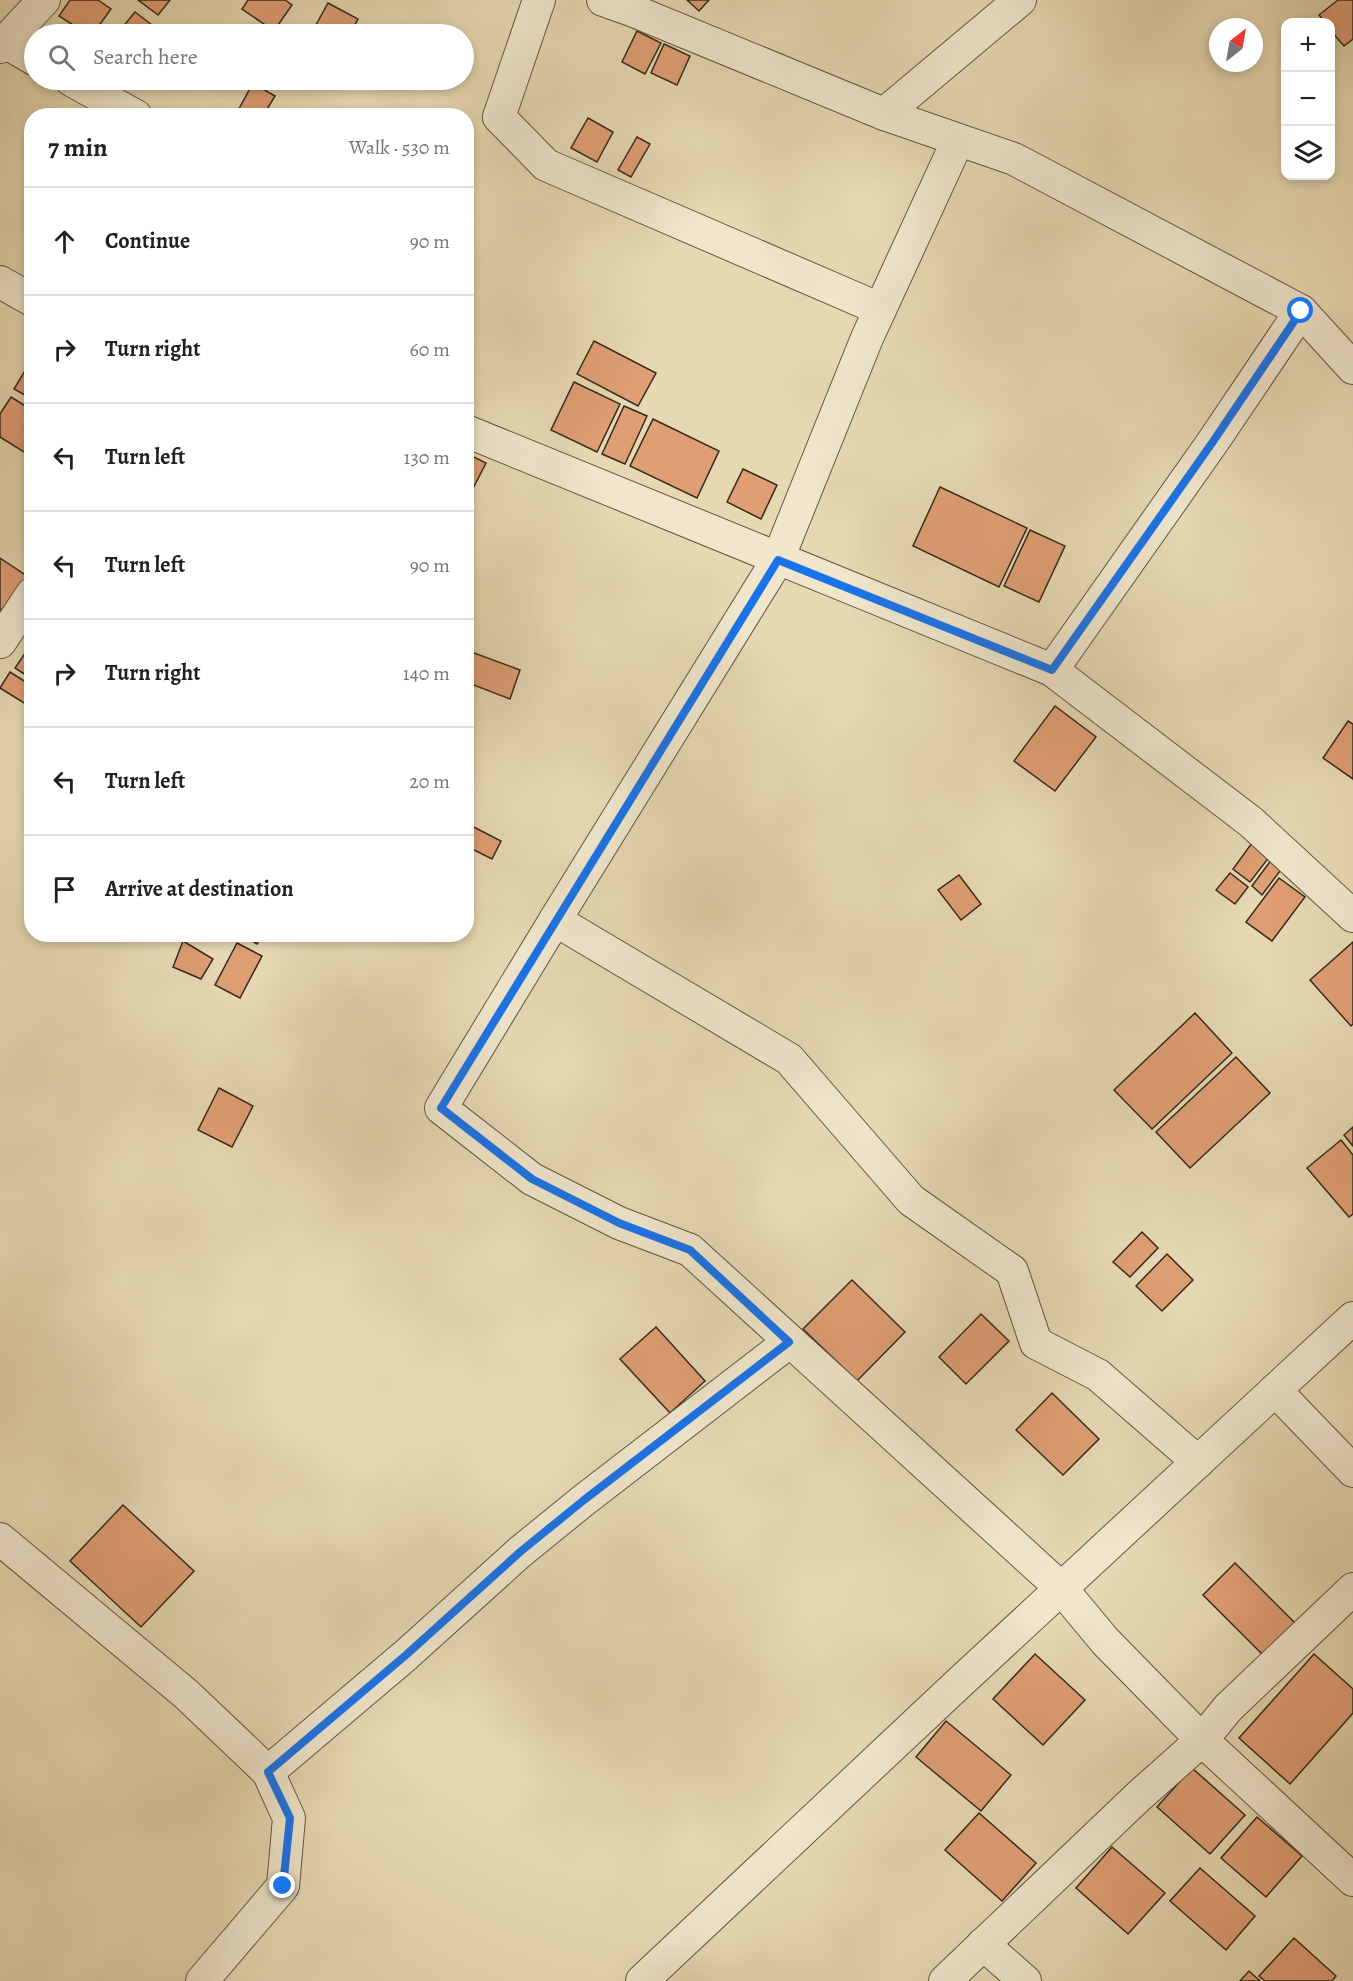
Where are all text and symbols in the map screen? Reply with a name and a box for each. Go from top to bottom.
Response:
north arrow [1209,18,1263,72]
map controls [1281,18,1335,180]
button: + [1281,18,1335,72]
search box [24,24,474,90]
icon: search [45,41,78,74]
text: Search here [93,42,198,72]
button: − [1281,72,1335,126]
button: layers [1281,126,1335,180]
text: 7 min [48,130,108,165]
text: Walk · 530 m [349,134,450,161]
icon: ahead [48,225,81,258]
text: Continue [105,226,190,256]
text: 90 m [410,228,450,255]
route start [1287,297,1313,323]
icon: right [48,333,81,366]
text: Turn right [105,334,201,364]
text: 60 m [410,336,450,363]
icon: left [48,441,81,474]
text: Turn left [105,442,185,472]
text: 130 m [404,444,450,471]
icon: left [48,549,81,582]
text: Turn left [105,550,185,580]
text: 90 m [410,552,450,579]
icon: right [48,657,81,690]
text: Turn right [105,658,201,688]
text: 140 m [403,660,450,687]
icon: left [48,765,81,798]
text: Turn left [105,766,185,796]
text: 20 m [409,768,450,795]
icon: arrive [48,873,81,906]
text: Arrive at destination [105,874,294,904]
route end [269,1872,295,1898]

